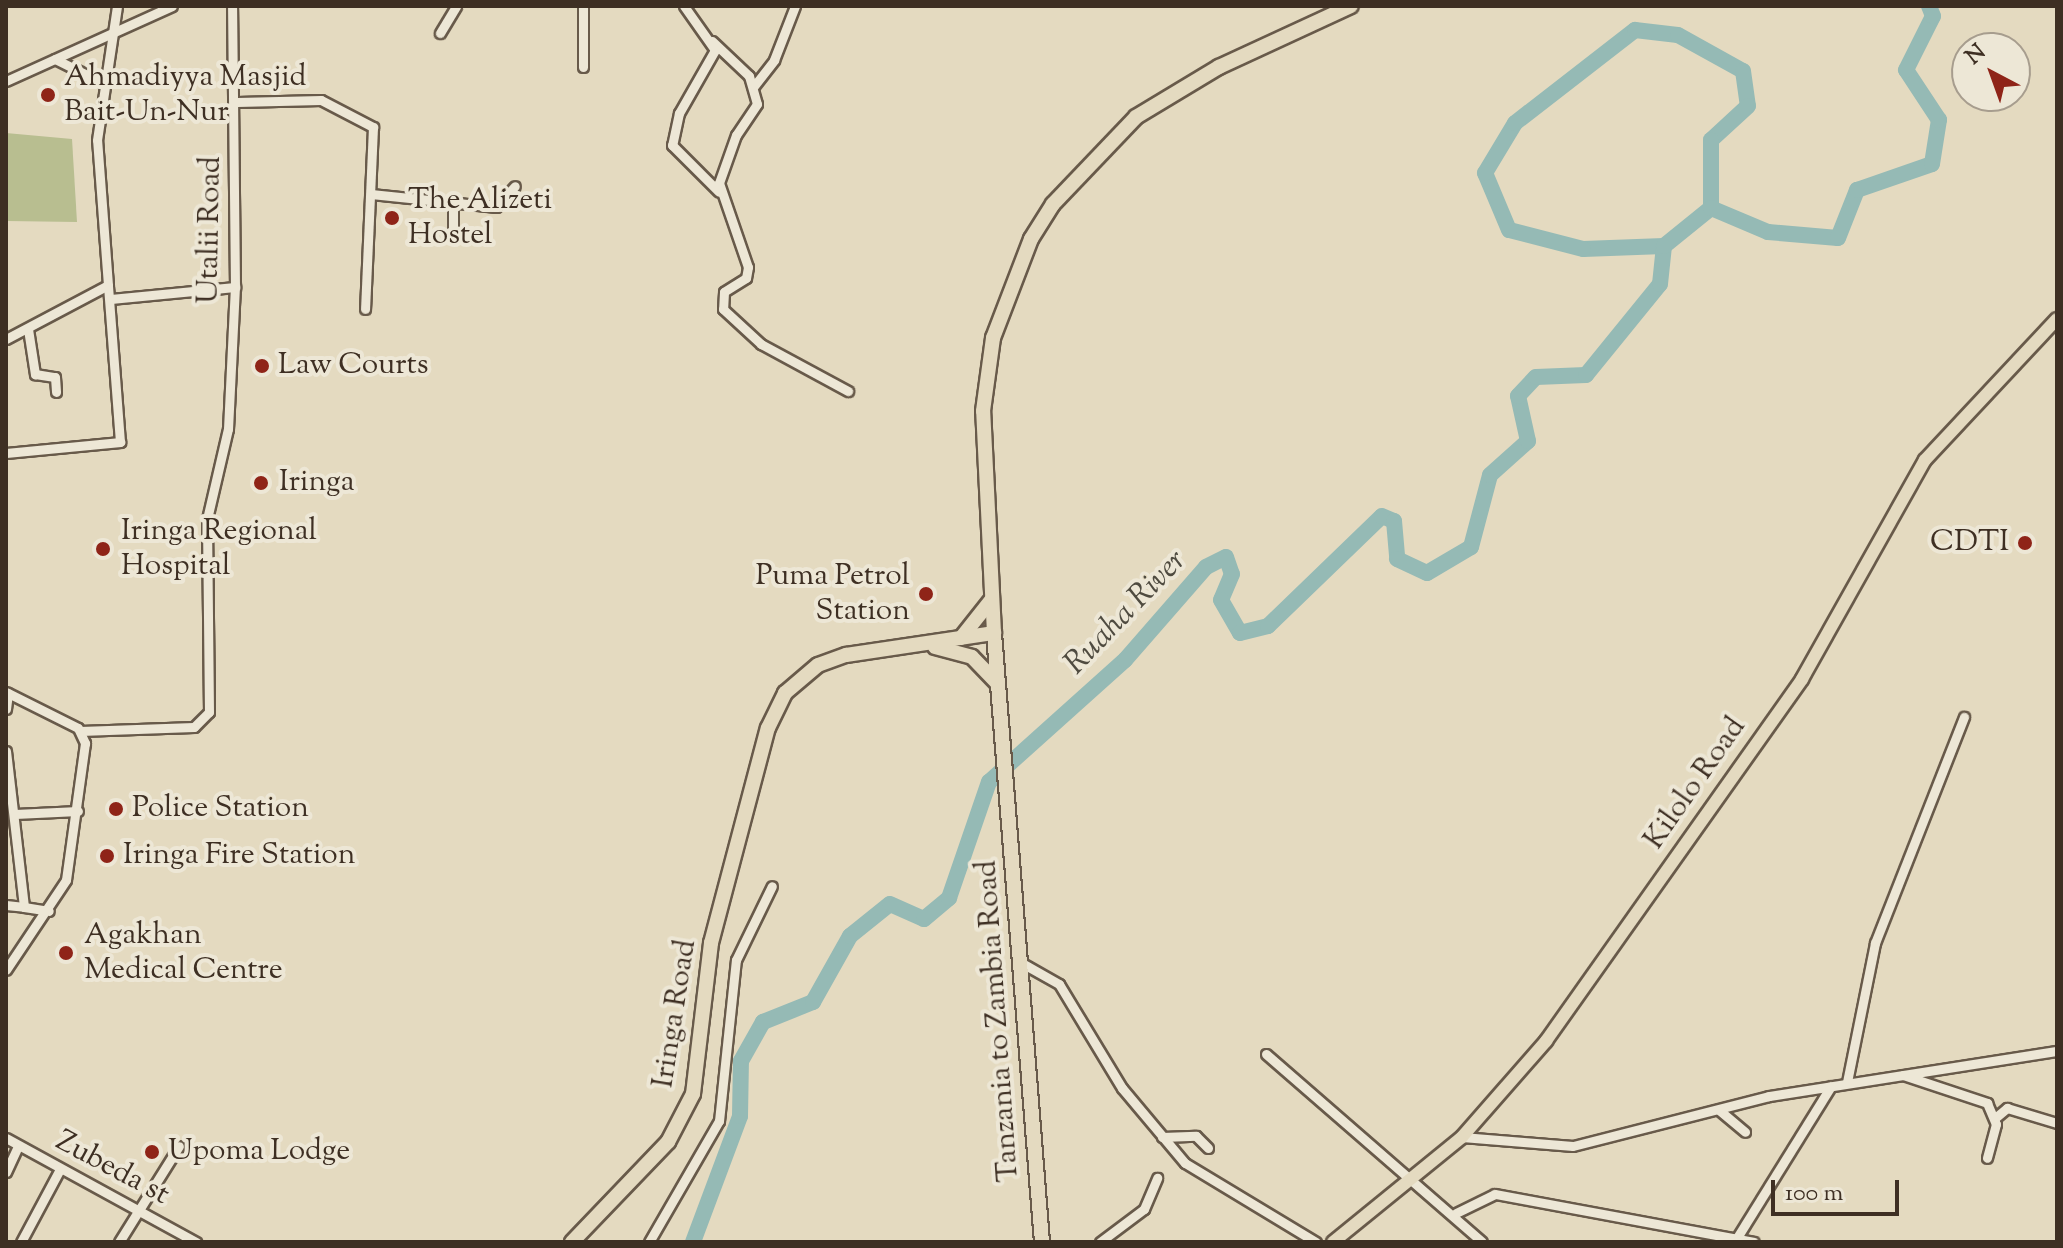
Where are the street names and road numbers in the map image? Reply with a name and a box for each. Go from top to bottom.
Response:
street label: Utalii Road [192,156,230,304]
street label: Kilolo Road [1637,711,1755,857]
street label: Tanzania to Zambia Road [970,859,1028,1183]
street label: Iringa Road [647,937,705,1091]
street label: Zubeda st [49,1124,175,1214]

